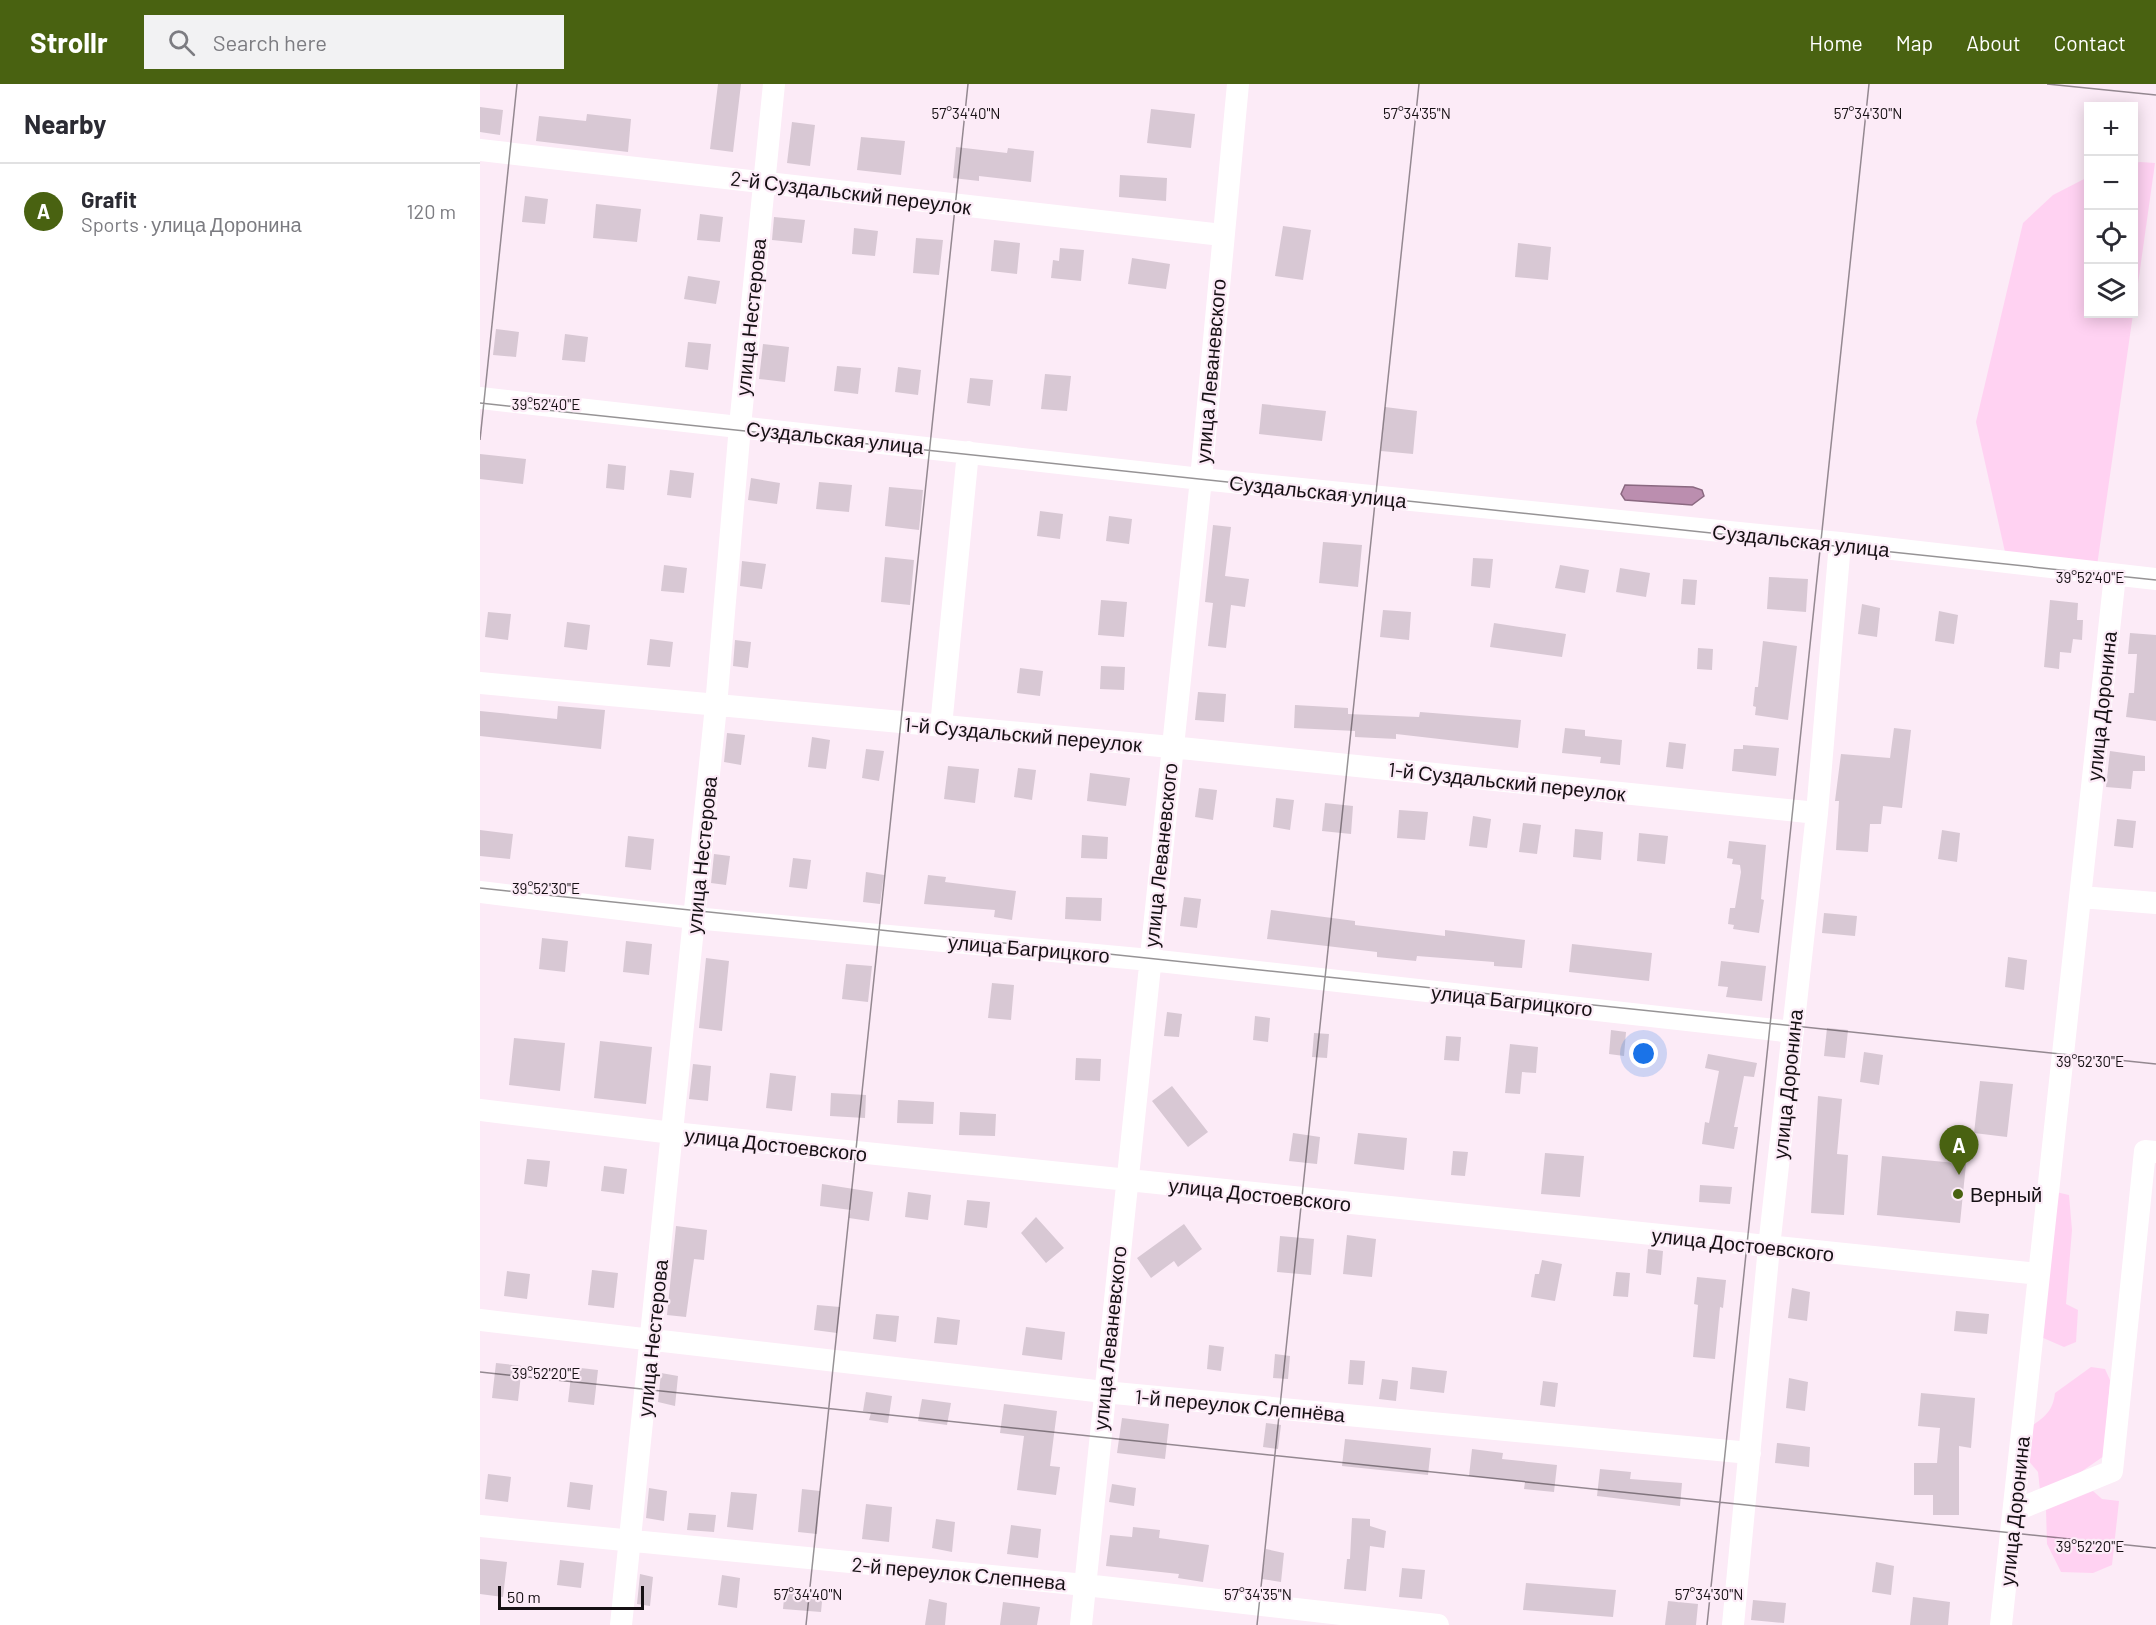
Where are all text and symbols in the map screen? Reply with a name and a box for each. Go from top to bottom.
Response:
search box [144,15,564,69]
text: Strollr [30,25,108,59]
icon: search [165,26,198,59]
text: Search here [213,29,327,55]
text: Home [1809,30,1863,55]
text: Map [1896,30,1933,55]
text: About [1966,30,2021,55]
text: Contact [2054,30,2126,55]
map controls [2084,102,2138,318]
button: + [2084,102,2138,156]
text: 57°34'40"N [932,104,1000,122]
text: 57°34'35"N [1383,104,1451,122]
text: 57°34'30"N [1834,104,1902,122]
text: Nearby [24,108,106,139]
button: − [2084,156,2138,210]
street label: 2-й Суздальский переулок [729,165,973,219]
text: Grafit [81,186,137,212]
text: A [37,199,50,223]
text: 120 m [406,199,456,223]
button: locate [2084,210,2138,264]
text: Sports · улица Доронина [81,212,302,236]
street label: улица Нестерова [730,236,770,397]
button: layers [2084,264,2138,318]
street label: улица Леваневского [1190,278,1230,464]
text: 39°52'40"E [512,395,580,413]
street label: Суздальская улица [745,416,926,458]
street label: Суздальская улица [1228,470,1409,512]
street label: Суздальская улица [1711,519,1892,561]
text: 39°52'40"E [2056,568,2124,586]
street label: улица Доронина [2081,629,2121,782]
street label: 1-й Суздальский переулок [903,712,1143,756]
street label: 1-й Суздальский переулок [1387,757,1627,805]
street label: улица Леваневского [1138,762,1182,948]
street label: улица Нестерова [681,774,721,935]
text: 39°52'30"E [512,879,580,897]
street label: улица Багрицкого [947,929,1111,967]
street label: улица Багрицкого [1430,980,1594,1020]
street label: улица Доронина [1767,1007,1807,1160]
your location [1629,1039,1658,1068]
text: 39°52'30"E [2056,1052,2124,1070]
street label: улица Достоевского [683,1122,869,1166]
pin: A [1940,1126,1978,1175]
street label: улица Достоевского [1167,1172,1353,1216]
place label: Верный [1970,1182,2042,1206]
marker: Верный [1951,1187,1965,1201]
street label: улица Достоевского [1650,1222,1836,1266]
street label: улица Леваневского [1087,1245,1131,1431]
street label: улица Нестерова [632,1257,672,1418]
text: 39°52'20"E [512,1364,580,1382]
street label: 1-й переулок Слепнёва [1134,1384,1347,1426]
street label: улица Доронина [1994,1434,2034,1587]
text: 39°52'20"E [2056,1537,2124,1555]
street label: 2-й переулок Слепнева [851,1552,1068,1594]
scale bar [498,1583,644,1610]
text: 57°34'40"N [774,1585,842,1603]
text: 57°34'35"N [1224,1585,1292,1603]
text: 57°34'30"N [1675,1585,1743,1603]
text: 50 m [507,1587,541,1606]

